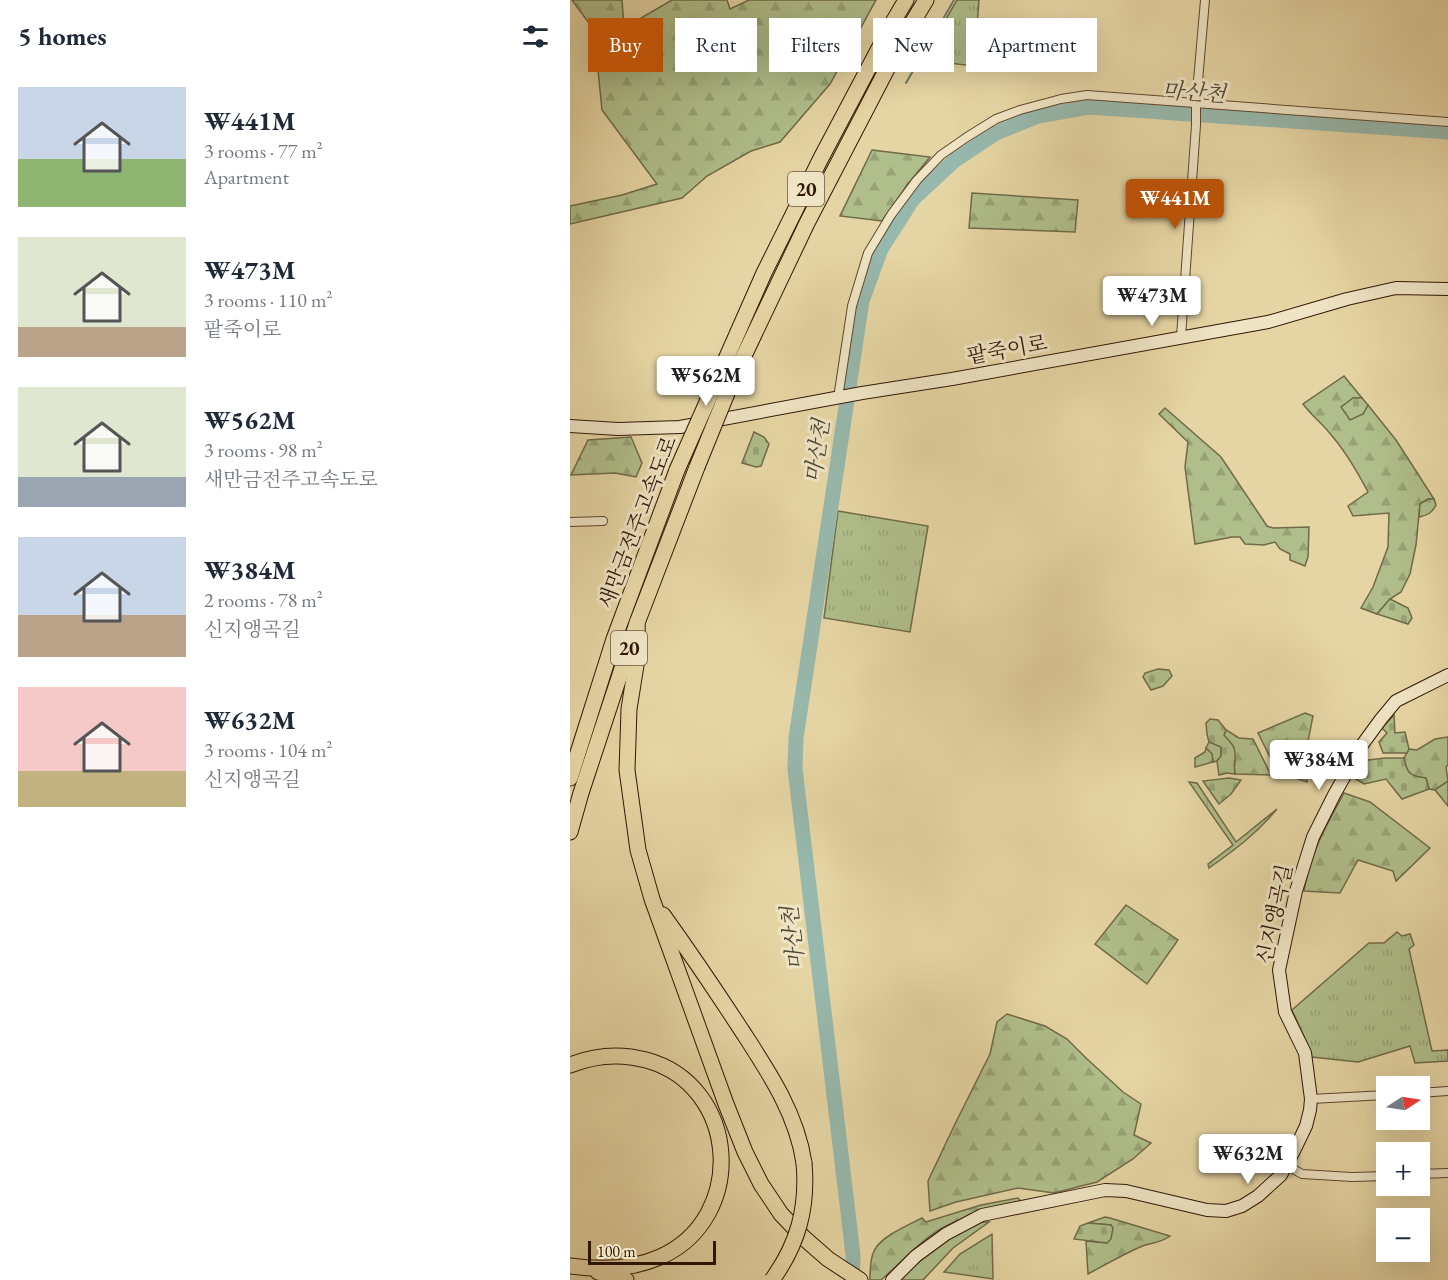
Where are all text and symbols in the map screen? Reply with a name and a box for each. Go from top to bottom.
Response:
chip: Buy [588,18,663,72]
chip: Rent [675,18,757,72]
chip: Filters [769,18,861,72]
chip: New [873,18,954,72]
chip: Apartment [966,18,1097,72]
text: 5 homes [18,19,107,53]
icon: filters [519,20,552,53]
water label: 마산천 [1161,75,1229,109]
text: ₩441M [204,104,296,138]
icon: home [66,111,138,183]
text: 3 rooms · 77 m² [204,138,323,164]
text: Apartment [204,164,289,190]
road number: 20 [788,172,824,206]
pin: ₩441M [1133,179,1217,230]
text: ₩441M [1140,185,1210,211]
text: ₩473M [204,253,296,287]
icon: home [66,261,138,333]
pin: ₩473M [1110,276,1194,327]
text: ₩473M [1117,282,1187,308]
text: 3 rooms · 110 m² [204,287,332,313]
text: 팥죽이로 [204,316,281,342]
street label: 팥죽이로 [965,329,1049,369]
pin: ₩562M [664,356,748,407]
text: ₩562M [671,362,741,388]
text: ₩562M [204,403,296,437]
icon: home [66,411,138,483]
water label: 마산천 [798,416,836,485]
street label: 새만금전주고속도로 [592,432,682,612]
text: 3 rooms · 98 m² [204,437,323,463]
text: 새만금전주고속도로 [204,466,378,492]
text: ₩384M [204,553,296,587]
icon: home [66,561,138,633]
text: 2 rooms · 78 m² [204,587,323,613]
text: 신지앵곡길 [204,616,301,642]
road number: 20 [611,631,647,665]
text: ₩632M [204,703,296,737]
icon: home [66,711,138,783]
text: 3 rooms · 104 m² [204,737,332,763]
pin: ₩384M [1277,740,1361,791]
text: ₩384M [1284,746,1354,772]
text: 신지앵곡길 [204,766,301,792]
street label: 신지앵곡길 [1250,862,1298,966]
water label: 마산천 [775,903,811,971]
north arrow [1376,1076,1430,1130]
map controls [1376,1076,1430,1262]
pin: ₩632M [1206,1134,1290,1185]
text: ₩632M [1213,1140,1283,1166]
button: + [1376,1142,1430,1196]
button: − [1376,1208,1430,1262]
scale bar [588,1238,716,1266]
text: 100 m [597,1241,636,1262]

